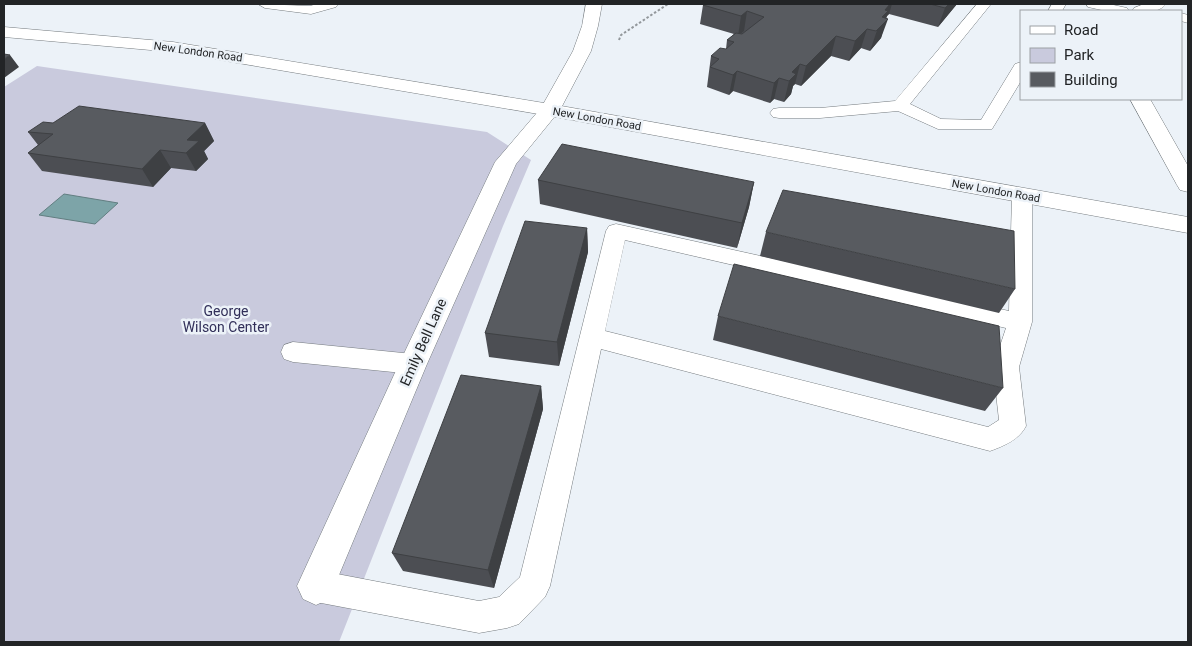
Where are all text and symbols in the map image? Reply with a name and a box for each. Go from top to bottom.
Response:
legend [1020,10,1182,100]
text: Road [1064,21,1098,39]
street label: New London Road [153,39,243,65]
text: Park [1064,46,1095,64]
text: Building [1064,71,1118,89]
street label: New London Road [552,105,642,133]
street label: New London Road [951,177,1041,205]
street label: Emily Bell Lane [397,296,449,388]
park label: George Wilson Center [183,303,270,335]

